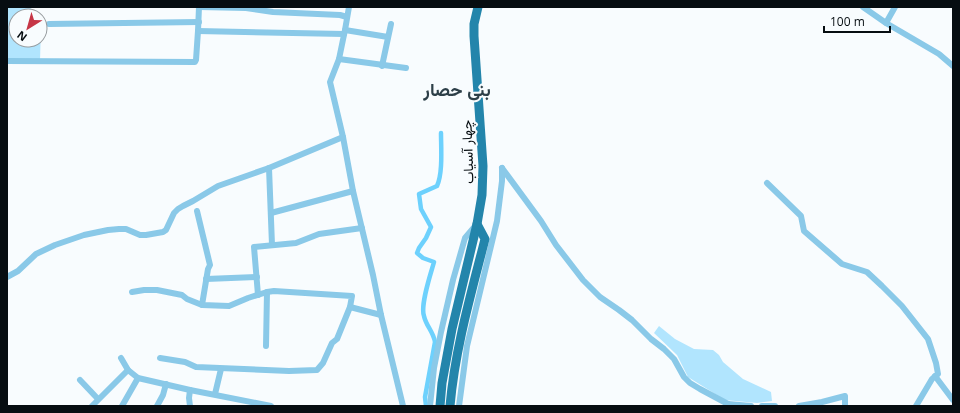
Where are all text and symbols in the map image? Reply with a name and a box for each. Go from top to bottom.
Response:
north arrow [8,8,48,48]
scale bar [824,8,890,34]
text: 100 m [830,13,865,30]
text: N [14,28,30,45]
district label: بنی حصار [422,77,491,101]
street label: چهار آسیاب [456,120,479,184]

